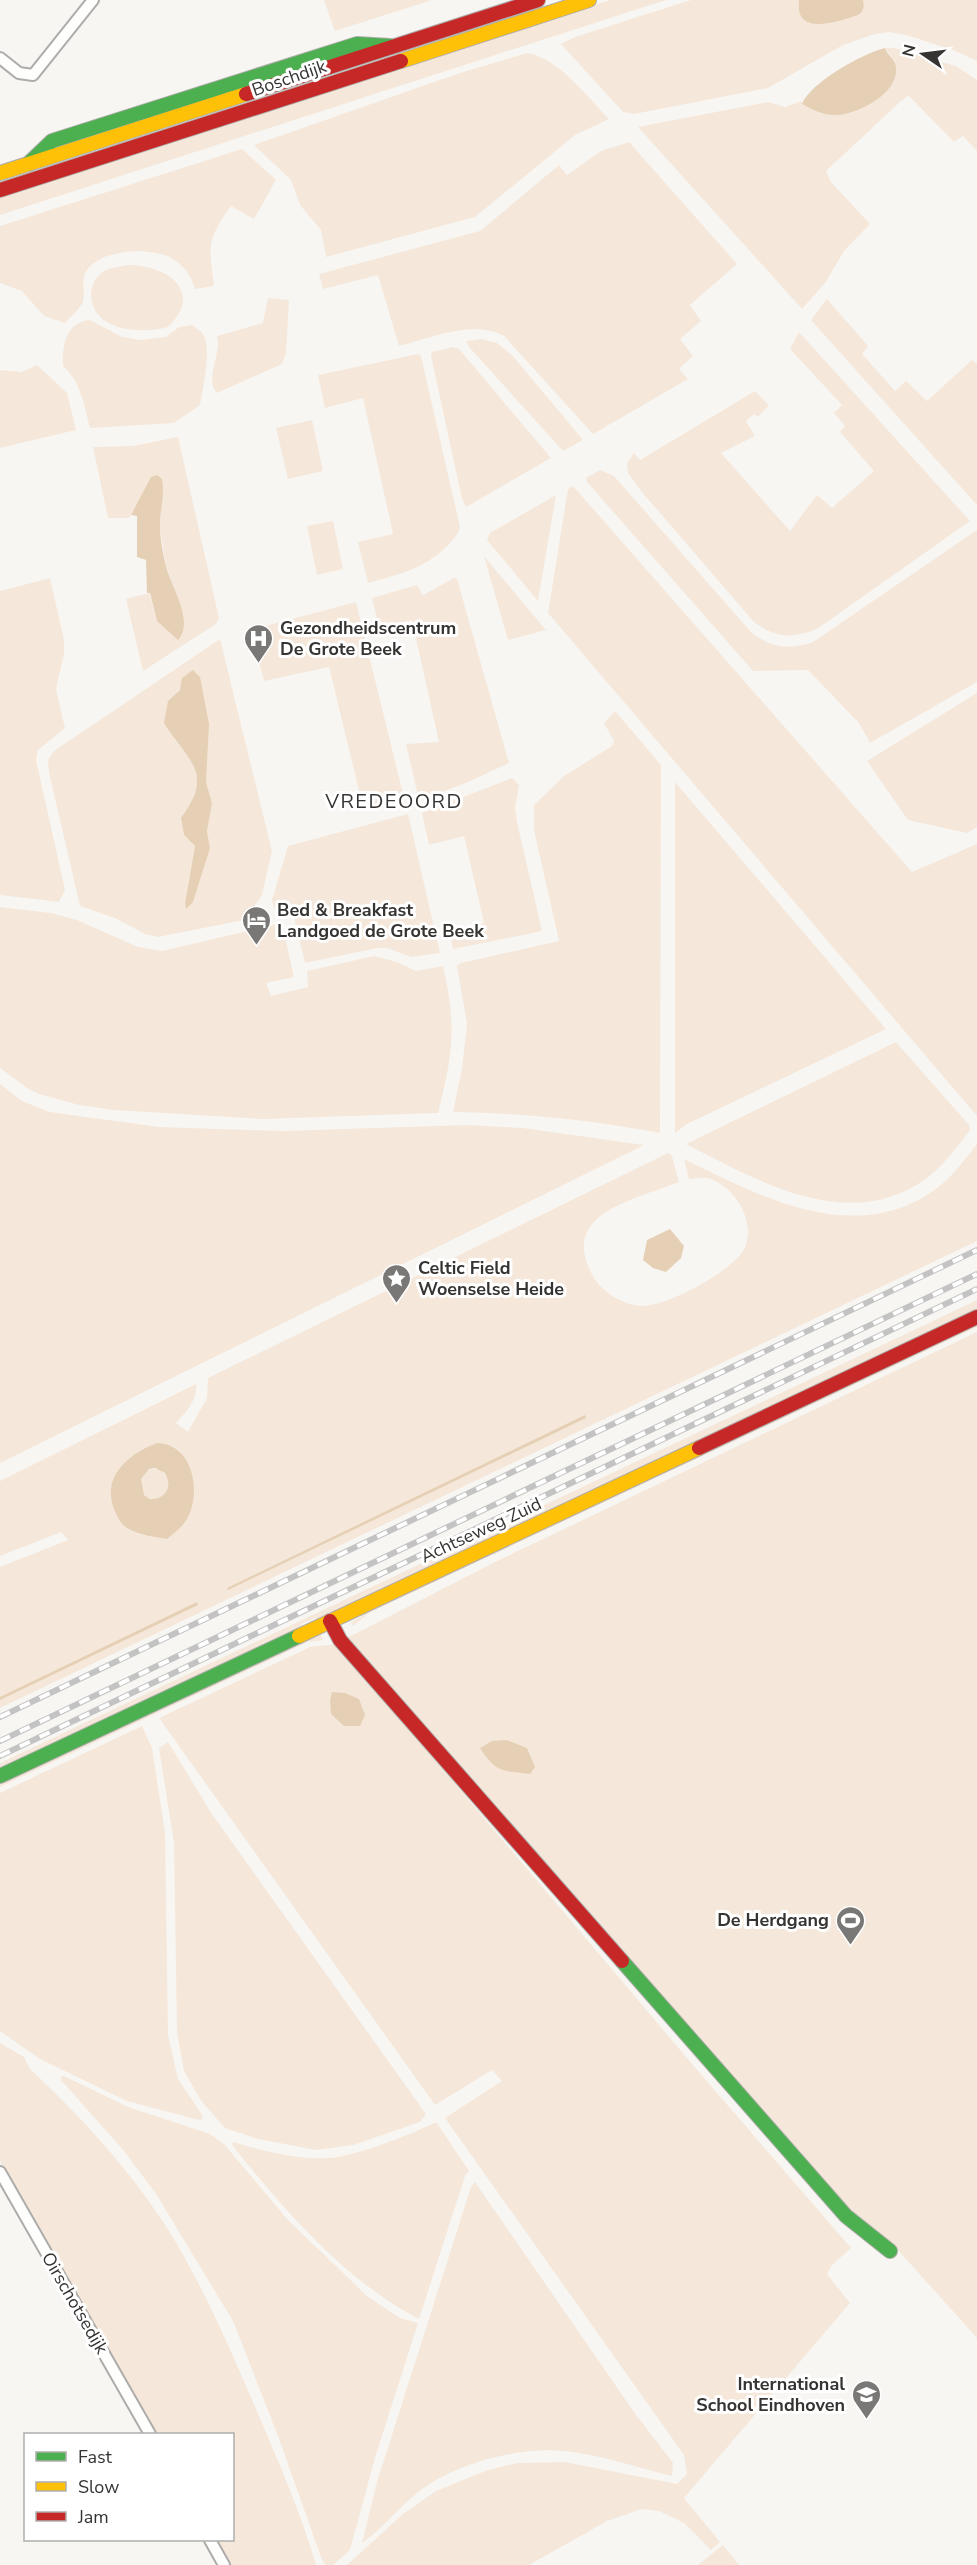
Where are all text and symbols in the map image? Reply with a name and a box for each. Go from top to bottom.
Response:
north arrow [893,24,953,84]
text: N [897,42,922,59]
street label: Boschdijk [249,54,330,102]
place label: Gezondheidscentrum De Grote Beek [280,616,456,661]
hospital icon: Gezondheidscentrum De Grote Beek [243,622,275,664]
district label: VREDEOORD [324,788,463,815]
place label: Bed & Breakfast Landgoed de Grote Beek [277,898,484,943]
hotel icon: Bed & Breakfast Landgoed de Grote Beek [240,904,272,946]
place label: Celtic Field Woenselse Heide [418,1256,564,1301]
place icon: Celtic Field Woenselse Heide [381,1262,413,1304]
street label: Achtseweg Zuid [417,1491,545,1569]
sports icon: De Herdgang [834,1904,866,1946]
place label: De Herdgang [717,1908,829,1932]
street label: Oirschotsedijk [36,2248,114,2359]
place label: International School Eindhoven [696,2372,845,2417]
school or university icon: International School Eindhoven [850,2378,882,2420]
legend [24,2433,234,2541]
text: Fast [78,2445,113,2469]
text: Slow [78,2475,119,2499]
text: Jam [77,2505,109,2529]

